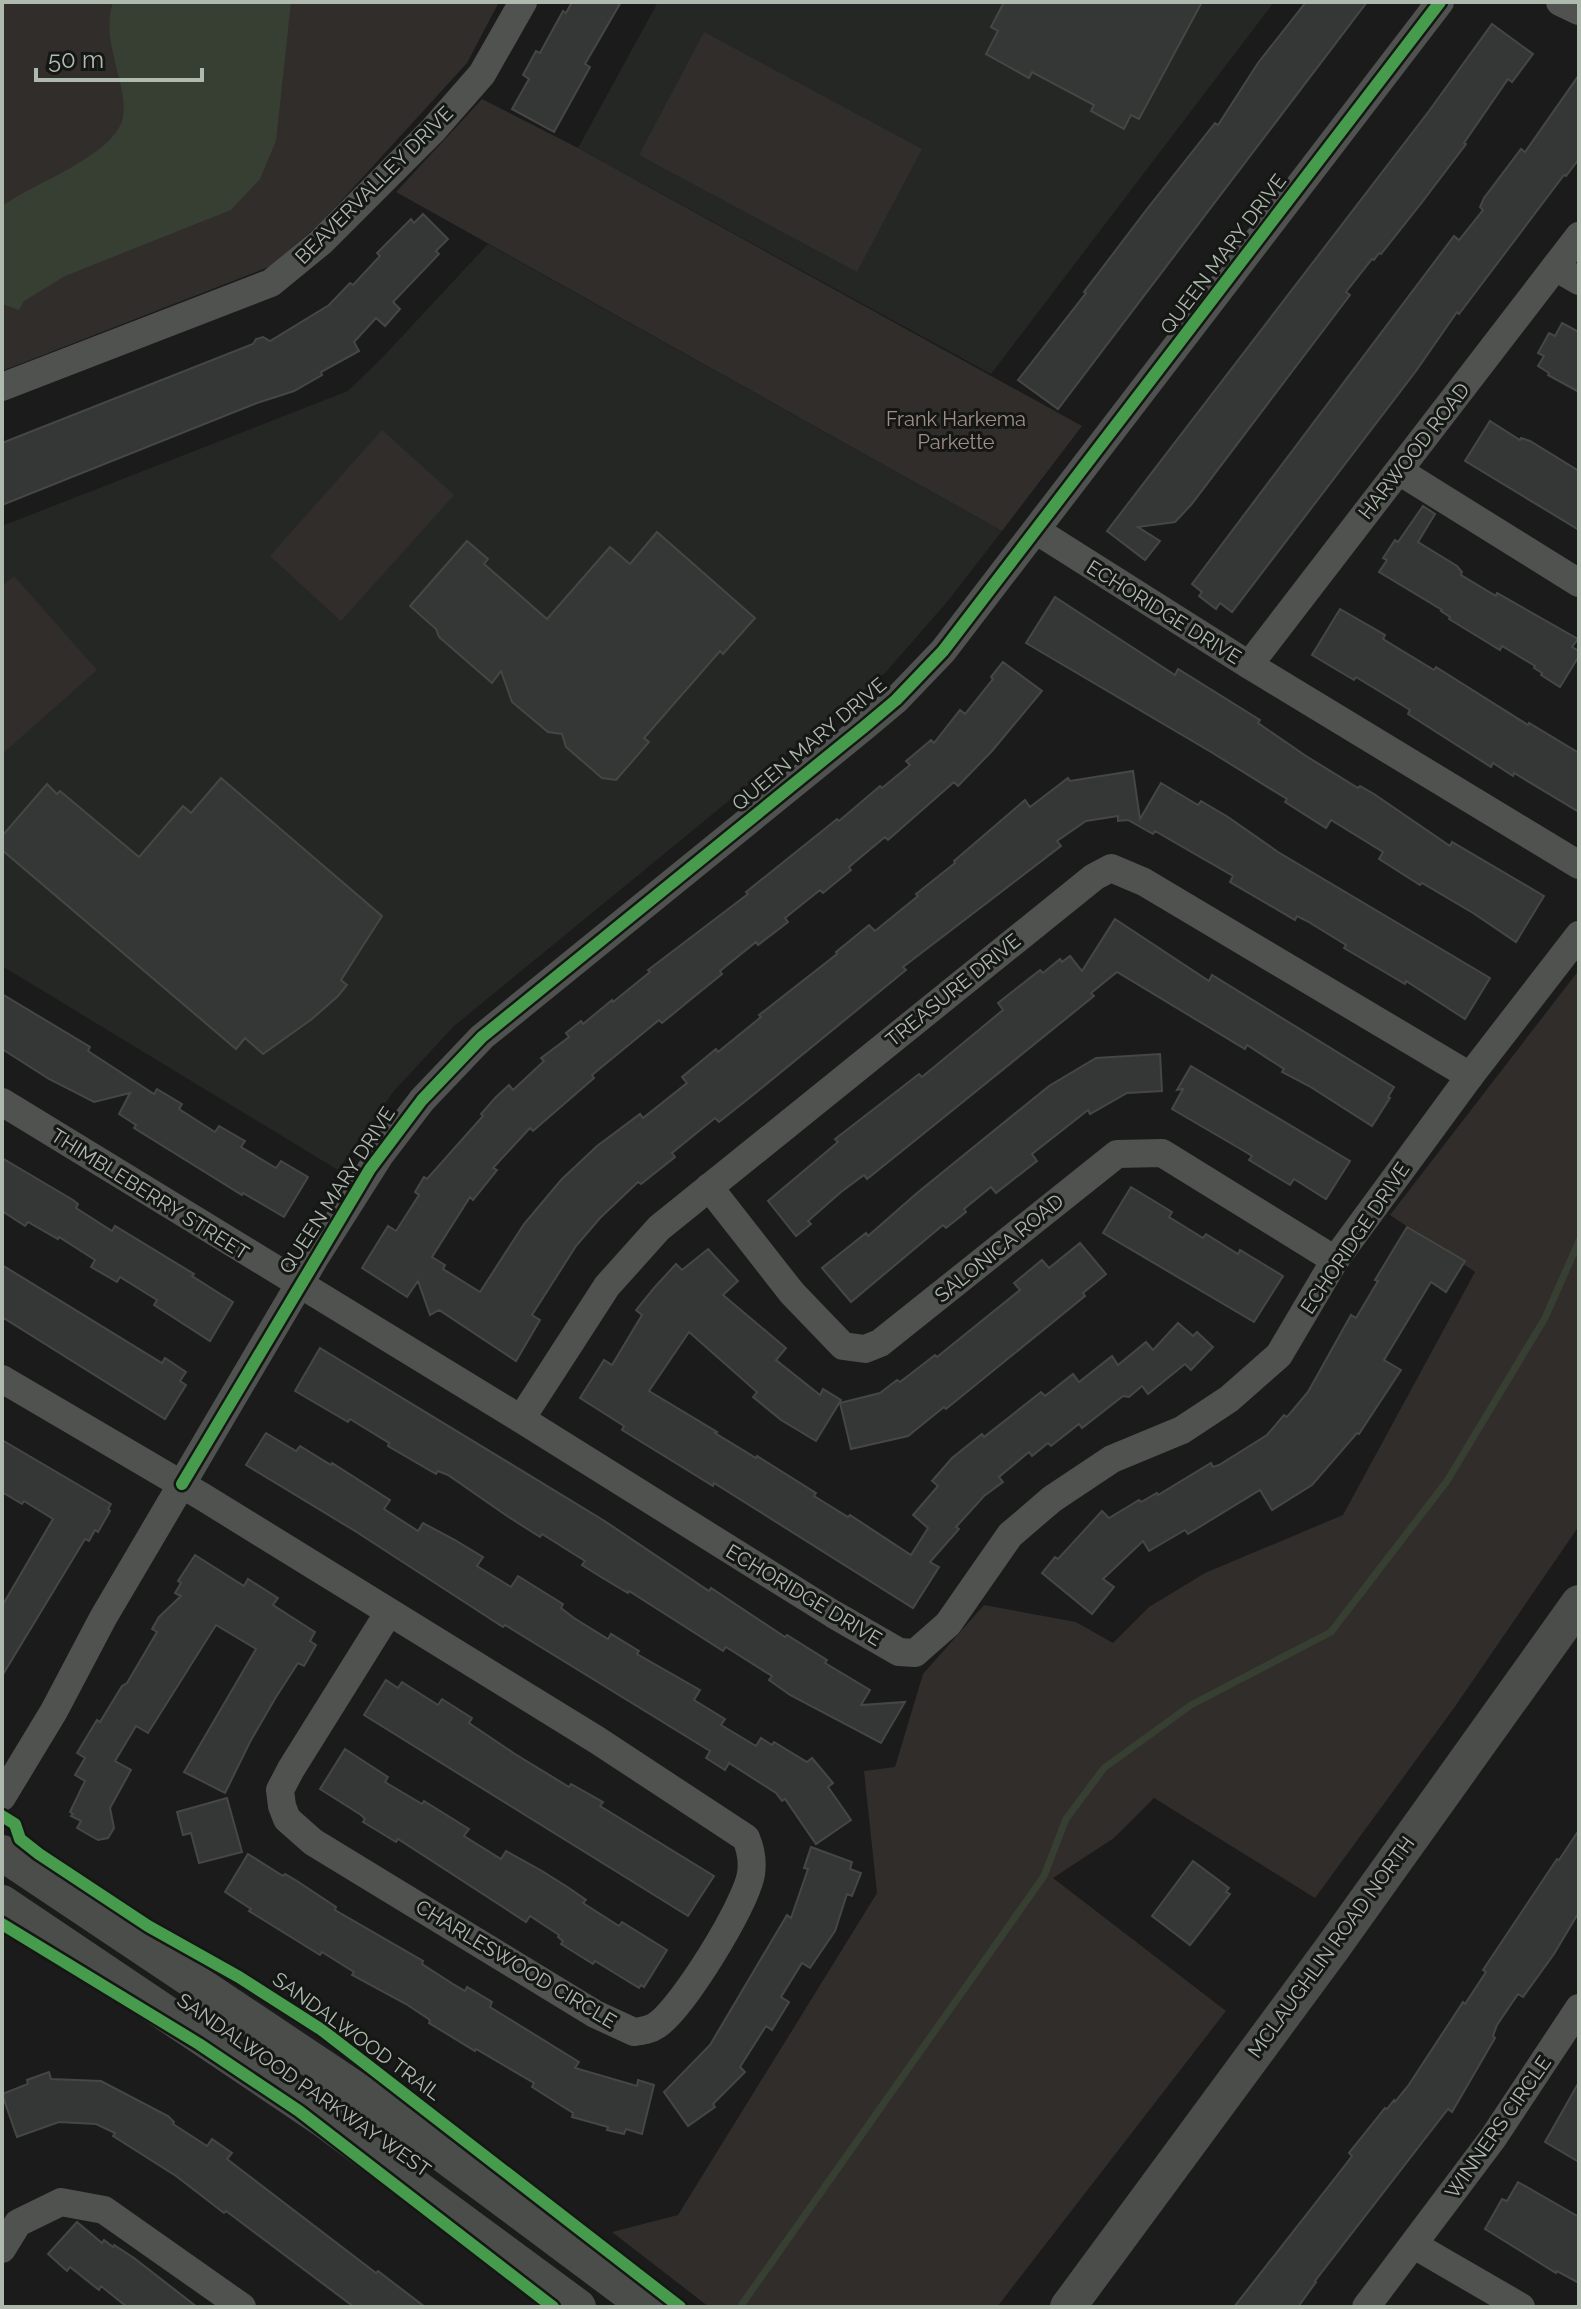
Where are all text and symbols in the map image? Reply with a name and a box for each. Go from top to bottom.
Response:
scale bar [36,32,202,82]
text: 50 m [48,45,104,74]
street label: BEAVERVALLEY DRIVE [290,101,458,269]
street label: QUEEN MARY DRIVE [1155,169,1291,339]
street label: HARWOOD ROAD [1353,378,1475,524]
park label: Frank Harkema Parkette [886,407,1026,454]
street label: ECHORIDGE DRIVE [1082,555,1246,669]
street label: QUEEN MARY DRIVE [727,672,891,816]
street label: TREASURE DRIVE [881,928,1025,1052]
street label: QUEEN MARY DRIVE [274,1102,400,1278]
street label: THIMBLEBERRY STREET [47,1123,253,1265]
street label: ECHORIDGE DRIVE [1295,1158,1415,1318]
street label: SALONICA ROAD [930,1189,1068,1307]
street label: ECHORIDGE DRIVE [722,1539,886,1651]
street label: MCLAUGHLIN ROAD NORTH [1243,1832,1419,2062]
street label: CHARLESWOOD CIRCLE [411,1895,621,2033]
street label: SANDALWOOD TRAIL [268,1967,446,2105]
street label: SANDALWOOD PARKWAY WEST [173,1988,435,2182]
street label: WINNERS CIRCLE [1440,2051,1556,2203]

